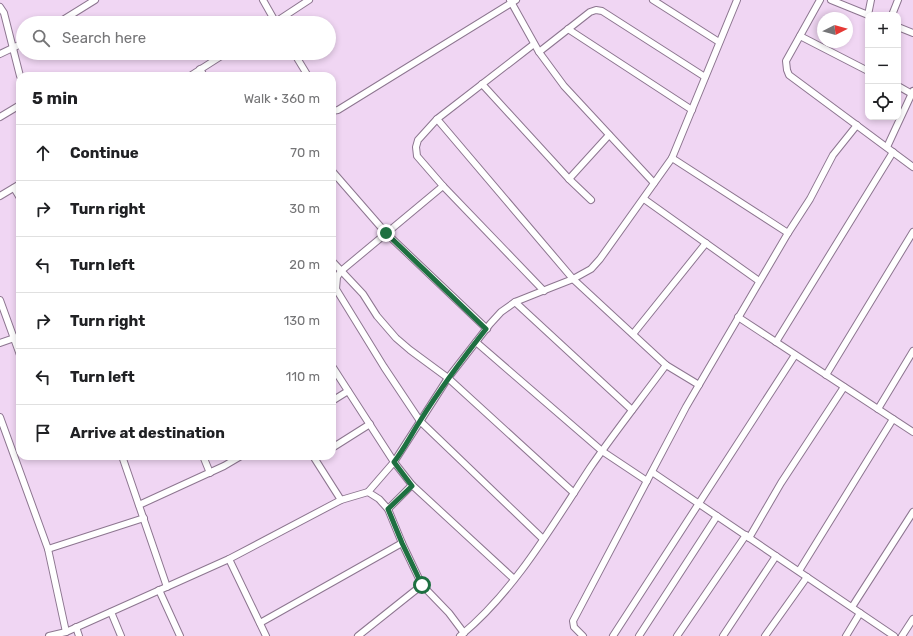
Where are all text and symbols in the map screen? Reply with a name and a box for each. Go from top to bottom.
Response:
north arrow [817,12,853,48]
map controls [865,12,901,120]
button: + [865,12,901,48]
search box [16,16,336,60]
icon: search [30,27,52,49]
text: Search here [62,29,146,47]
button: − [865,48,901,84]
button: locate [865,84,901,120]
text: 5 min [32,88,78,108]
text: Walk · 360 m [244,91,320,106]
icon: ahead [32,142,54,164]
text: Continue [70,144,139,162]
text: 70 m [290,145,320,160]
icon: right [32,198,54,220]
text: Turn right [70,200,145,218]
text: 30 m [289,201,320,216]
route end [377,224,395,242]
icon: left [32,254,54,276]
text: Turn left [70,256,135,274]
text: 20 m [289,257,320,272]
icon: right [32,310,54,332]
text: Turn right [70,312,145,330]
text: 130 m [284,313,320,328]
icon: left [32,366,54,388]
text: Turn left [70,368,135,386]
text: 110 m [286,369,320,384]
icon: arrive [32,422,54,444]
text: Arrive at destination [70,424,225,442]
route start [413,576,431,594]

